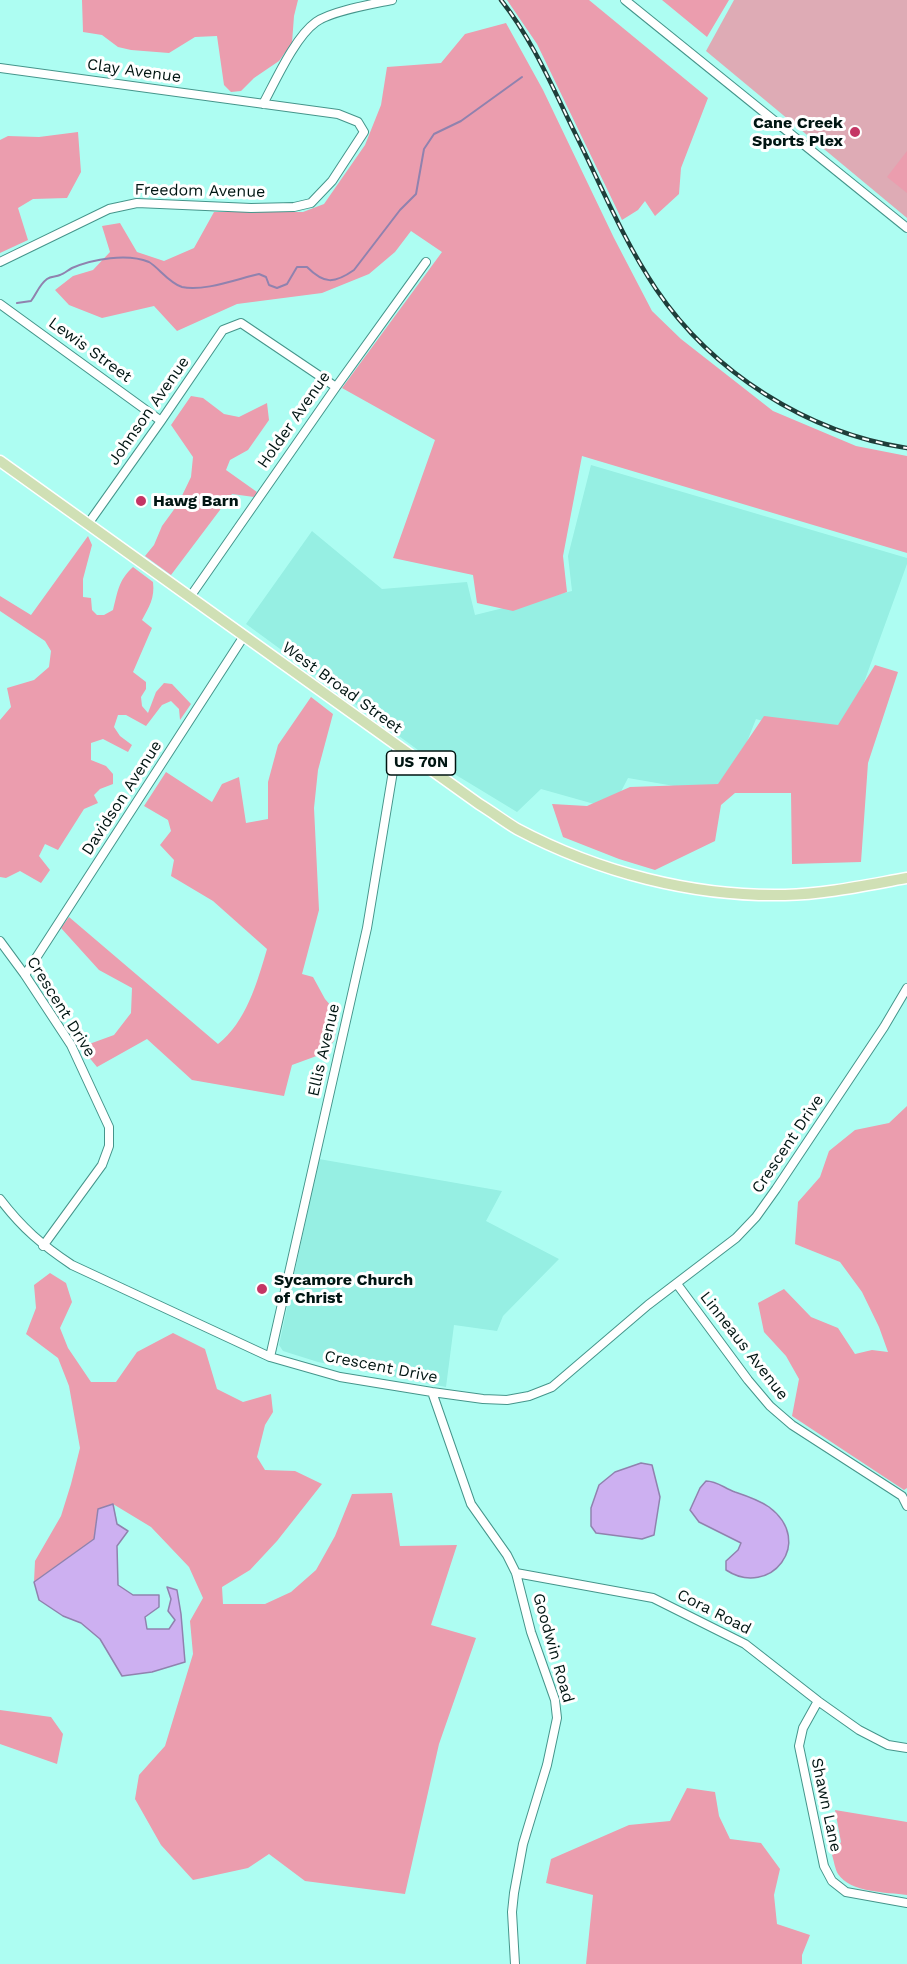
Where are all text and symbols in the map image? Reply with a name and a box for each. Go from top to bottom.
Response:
street label: Clay Avenue [86,55,182,87]
place label: Cane Creek Sports Plex [752,113,843,151]
marker: Cane Creek Sports Plex [848,125,862,139]
street label: Freedom Avenue [134,180,266,202]
street label: Lewis Street [45,313,135,387]
street label: Johnson Avenue [104,353,194,469]
street label: Holder Avenue [253,368,335,472]
place label: Hawg Barn [153,491,239,511]
marker: Hawg Barn [134,494,148,508]
street label: West Broad Street [278,638,406,738]
street label: Davidson Avenue [78,737,166,859]
road number: US 70N [386,751,456,775]
street label: Crescent Drive [22,953,100,1061]
street label: Ellis Avenue [304,1002,344,1098]
street label: Crescent Drive [748,1091,828,1197]
place label: Sycamore Church of Christ [274,1270,413,1308]
marker: Sycamore Church of Christ [255,1282,269,1296]
street label: Linneaus Avenue [696,1288,792,1404]
street label: Crescent Drive [323,1347,439,1387]
street label: Cora Road [674,1585,754,1639]
street label: Goodwin Road [528,1591,578,1705]
street label: Shawn Lane [807,1756,845,1854]

